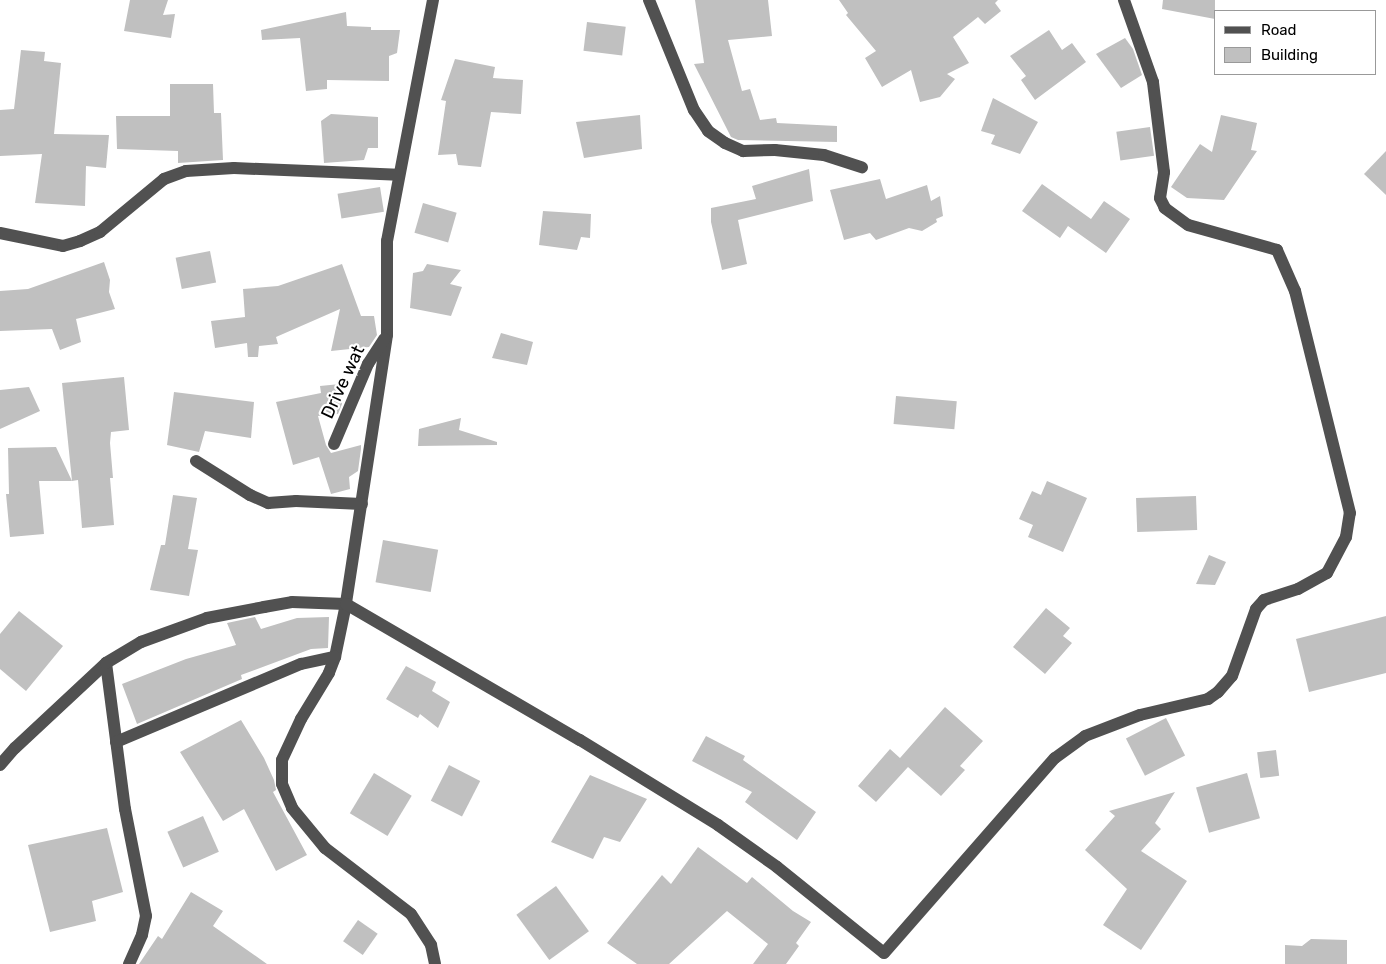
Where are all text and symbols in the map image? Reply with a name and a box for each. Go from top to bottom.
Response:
legend [1214,10,1376,75]
text: Road [1261,21,1297,39]
text: Building [1261,46,1318,64]
street label: Drive wat [317,342,369,422]

